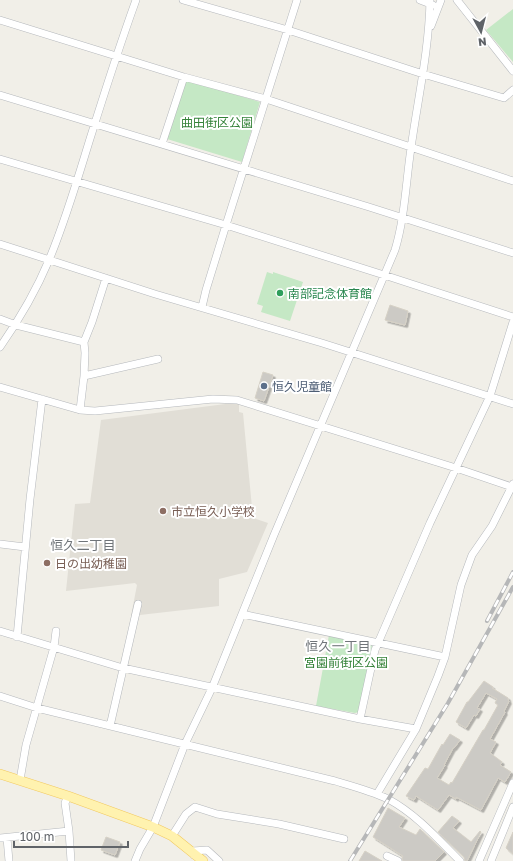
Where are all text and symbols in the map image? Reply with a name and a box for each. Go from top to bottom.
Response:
north arrow [461,12,501,52]
text: N [477,35,487,49]
park label: 曲田街区公園 [181,115,253,130]
place label: 南部記念体育館 [288,286,372,301]
marker: 南部記念体育館 [275,288,285,298]
place label: 恒久児童館 [272,379,332,394]
marker: 恒久児童館 [259,381,269,391]
place label: 市立恒久小学校 [171,504,255,519]
marker: 市立恒久小学校 [158,506,168,516]
district label: 恒久二丁目 [50,537,116,553]
place label: 日の出幼稚園 [55,556,127,571]
marker: 日の出幼稚園 [42,558,52,568]
district label: 恒久一丁目 [305,638,371,654]
park label: 宮園前街区公園 [304,655,388,670]
scale bar [14,823,128,849]
text: 100 m [20,829,54,844]

